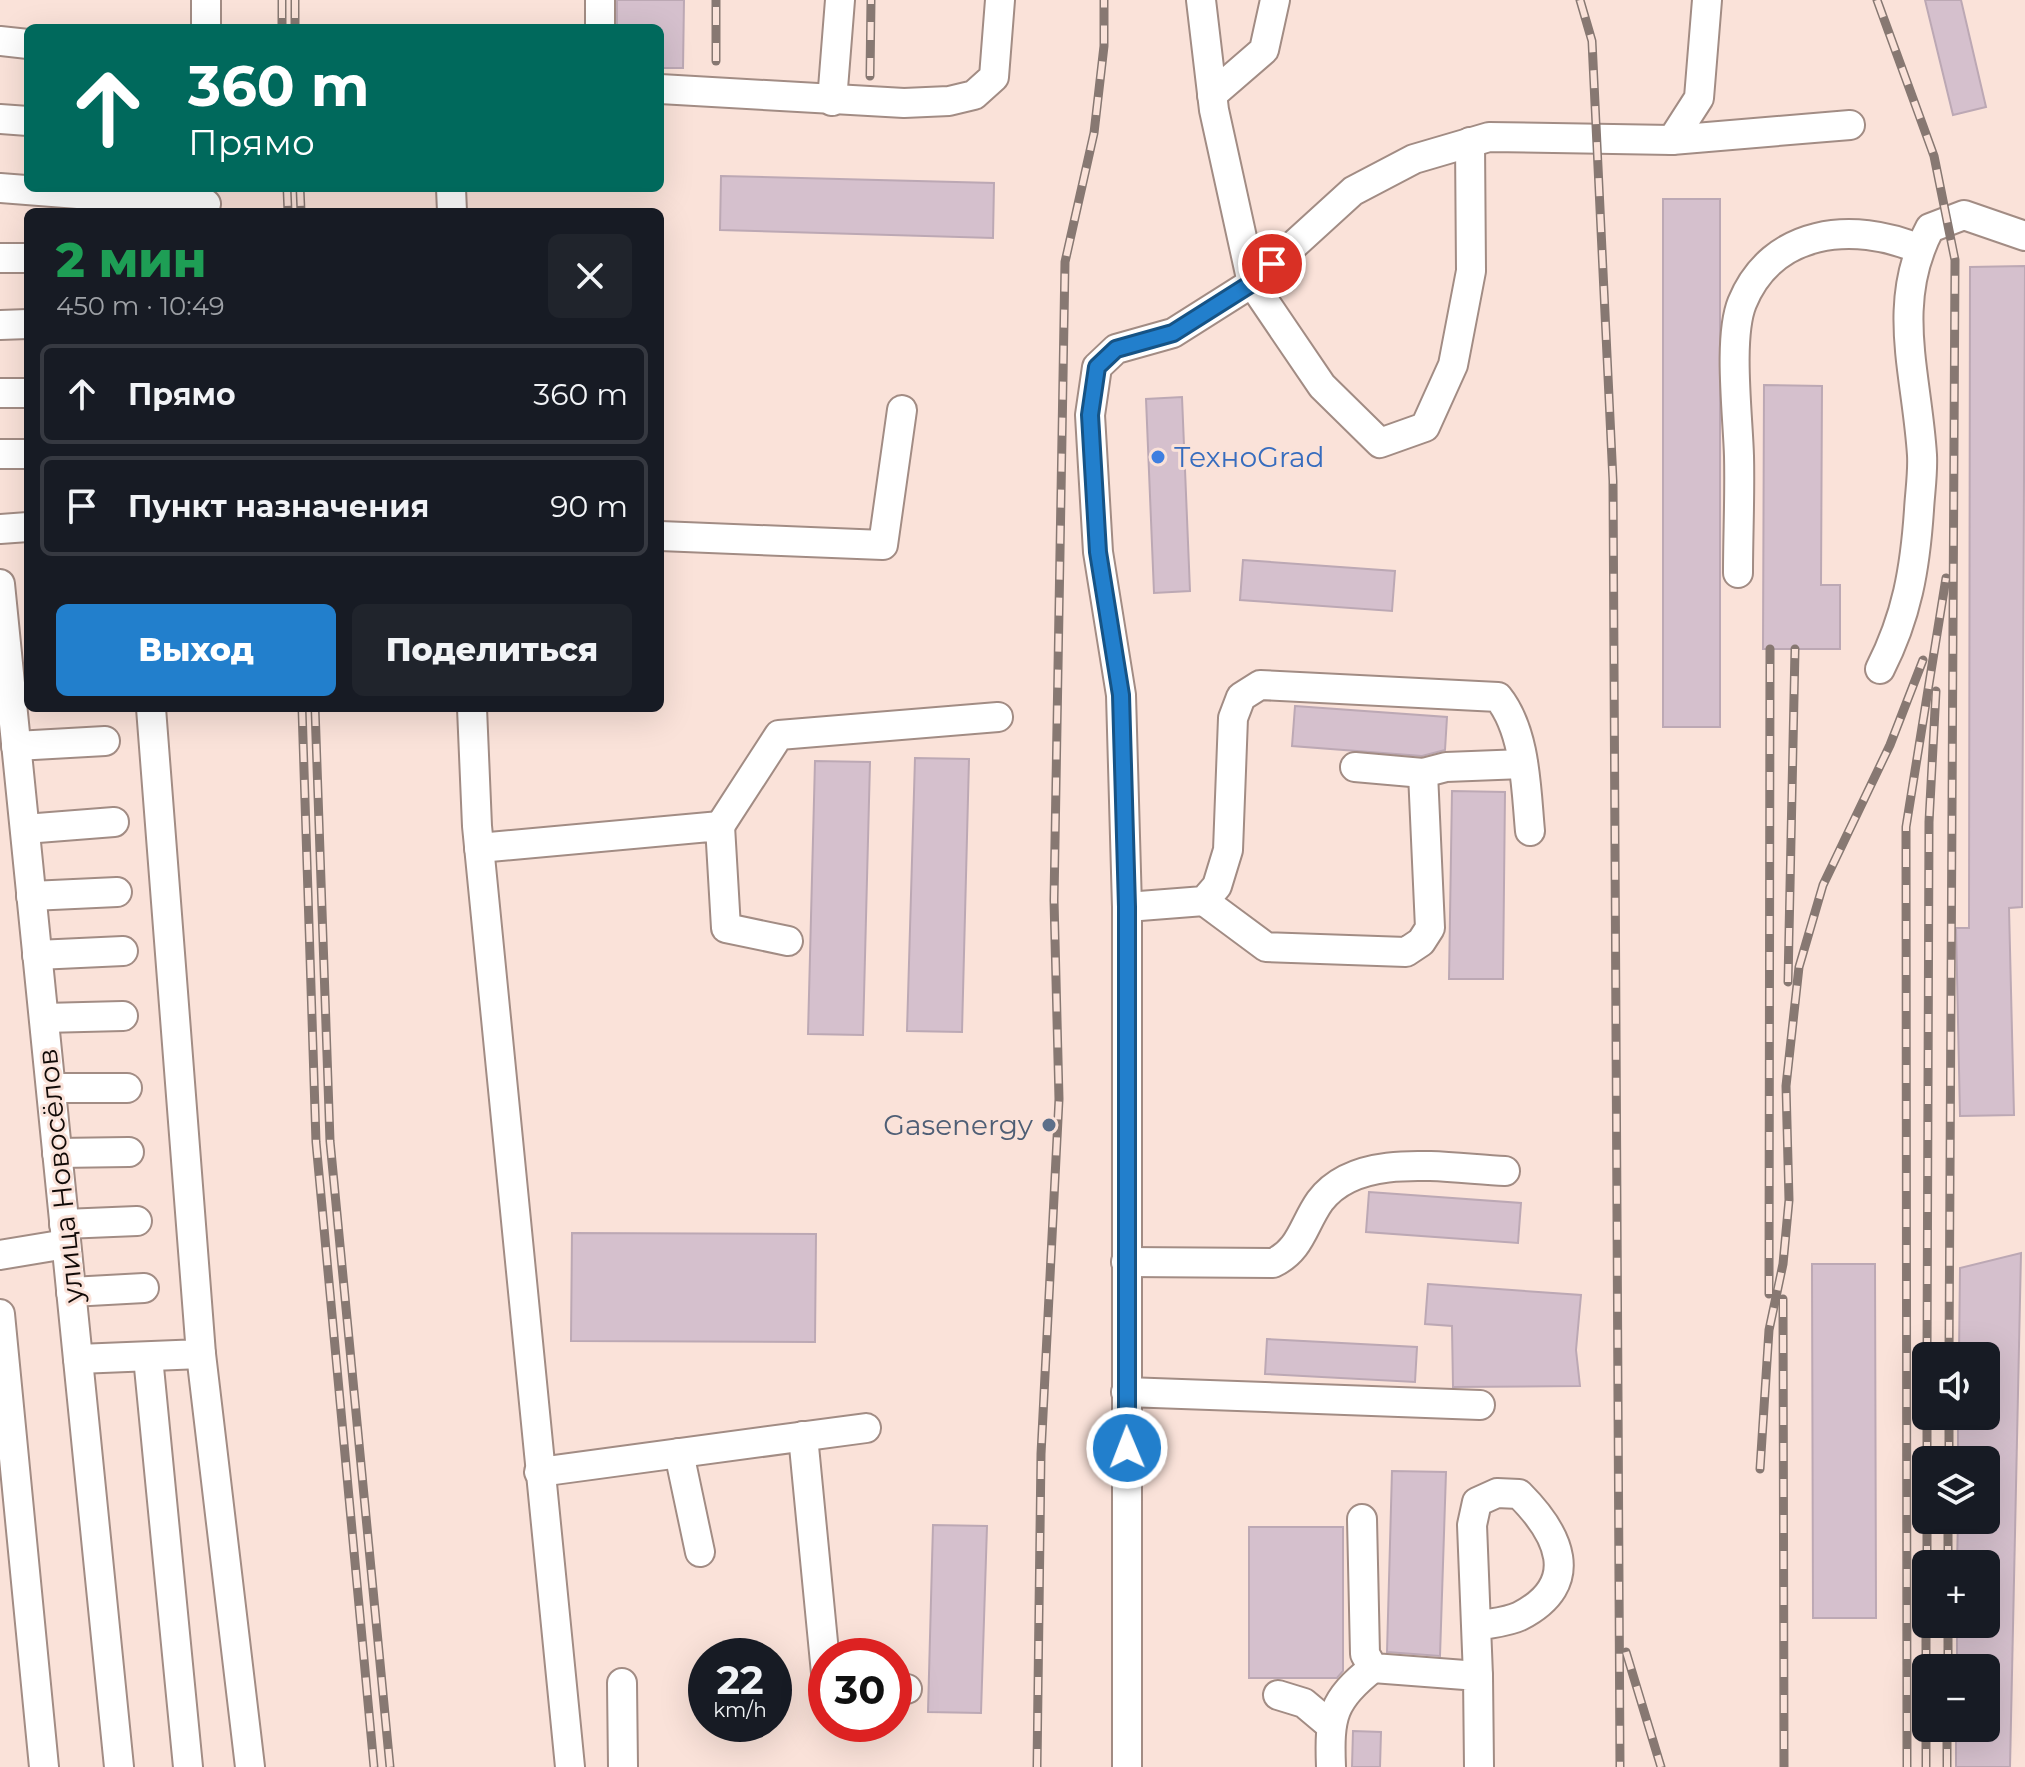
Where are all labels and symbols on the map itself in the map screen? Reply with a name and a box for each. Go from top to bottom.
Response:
pin [1238,230,1306,298]
place label: ТехноGrad [1174,440,1324,474]
marker: ТехноGrad [1149,448,1167,466]
street label: улица Новосёлов [30,1047,90,1306]
place label: Gasenergy [883,1108,1034,1142]
marker: Gasenergy [1040,1116,1058,1134]
position arrow [1085,1406,1169,1490]
speed limit sign: 30 [808,1638,912,1742]

